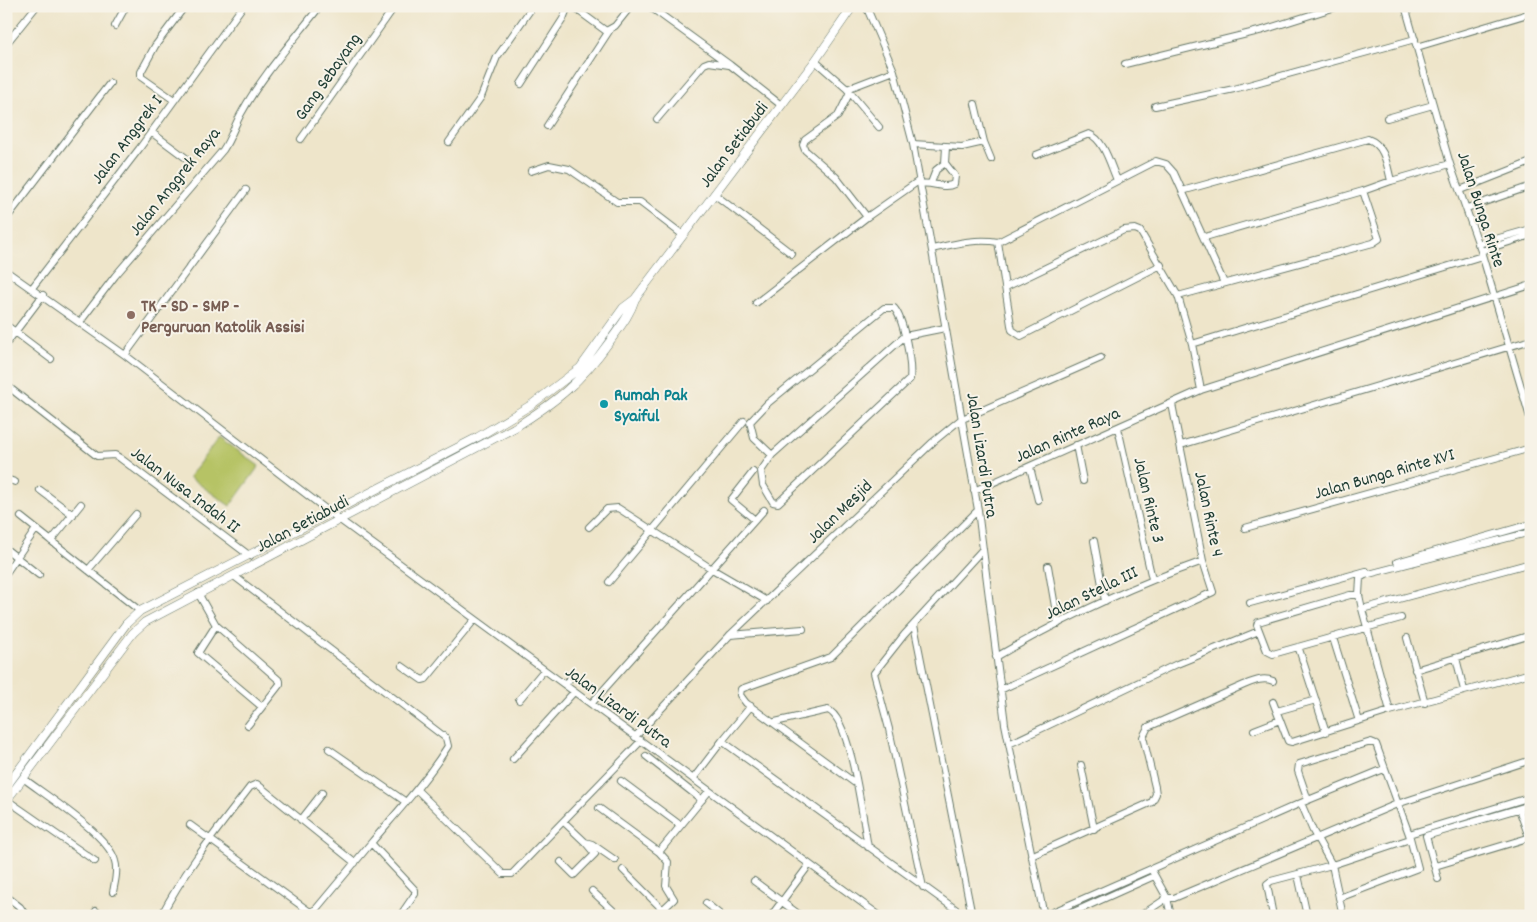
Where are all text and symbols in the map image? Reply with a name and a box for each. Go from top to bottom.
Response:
street label: Gang Sebayang [290,28,369,126]
street label: Jalan Anggrek I [86,90,170,190]
street label: Jalan Setiabudi [694,97,776,194]
street label: Jalan Anggrek Raya [124,123,228,242]
street label: Jalan Bunga Rinte [1449,149,1510,271]
place label: TK - SD - SMP - Perguruan Katolik Assisi [141,295,305,341]
marker: TK - SD - SMP - Perguruan Katolik Assisi [125,309,137,321]
place label: Rumah Pak Syaiful [614,384,688,430]
street label: Jalan Lizardi Putra [958,391,1003,520]
marker: Rumah Pak Syaiful [598,398,610,410]
street label: Jalan Rinte Raya [1012,402,1125,471]
street label: Jalan Nusa Indah II [125,442,245,541]
street label: Jalan Bunga Rinte XVI [1312,443,1458,507]
street label: Jalan Rinte 3 [1126,455,1170,546]
street label: Jalan Rinte 4 [1186,470,1229,560]
street label: Jalan Mesjid [802,475,879,550]
street label: Jalan Setiabudi [252,490,354,560]
street label: Jalan Stella III [1041,561,1143,628]
street label: Jalan Lizardi Putra [559,661,676,756]

